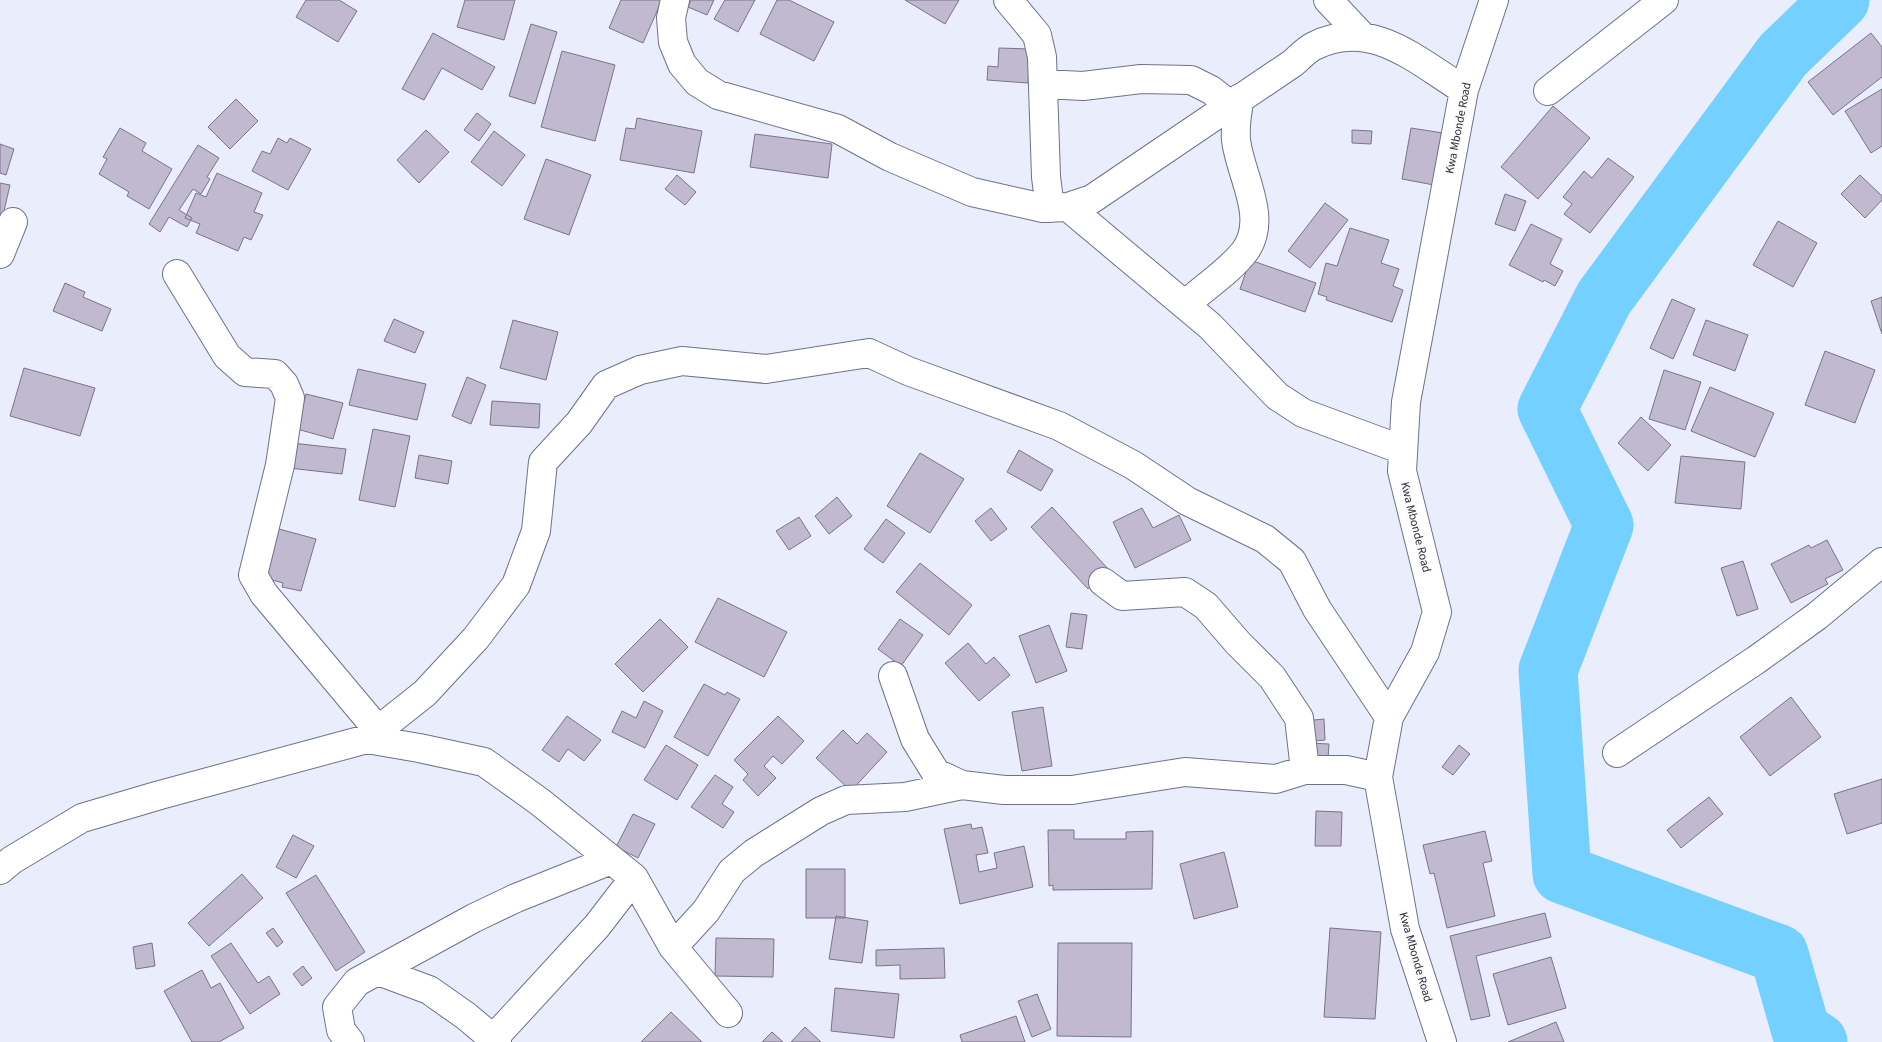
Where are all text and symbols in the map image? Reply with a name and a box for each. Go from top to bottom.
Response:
street label: Kwa Mbonde Road [1441,81,1476,175]
street label: Kwa Mbonde Road [1396,480,1435,574]
street label: Kwa Mbonde Road [1395,910,1436,1004]

